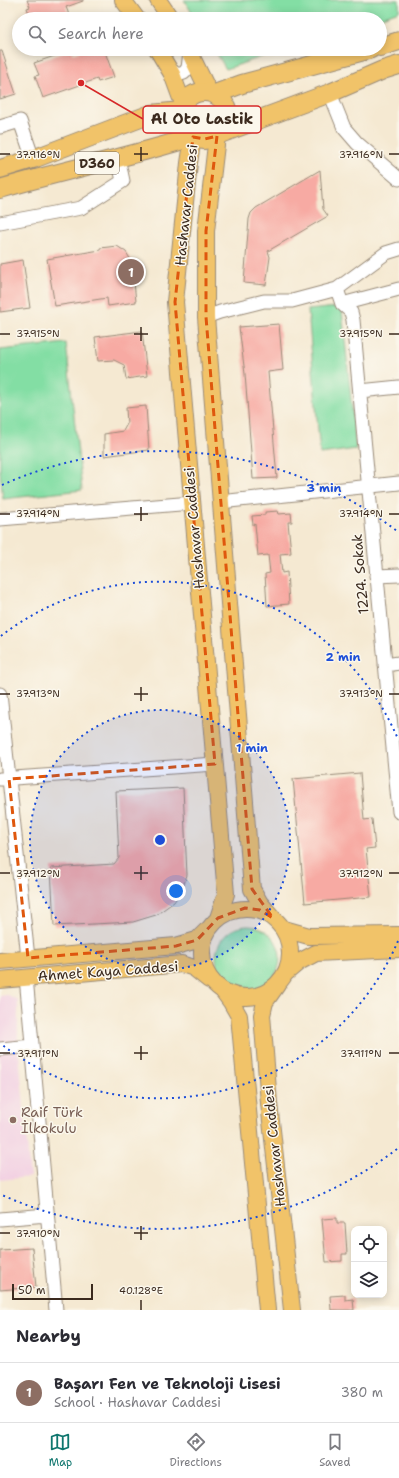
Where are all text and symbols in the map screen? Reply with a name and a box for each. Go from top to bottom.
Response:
search box [12,12,387,56]
icon: search [26,23,48,45]
text: Search here [58,24,144,44]
callout: Al Oto Lastik [143,106,261,133]
text: Al Oto Lastik [151,109,253,129]
street label: Hashavar Caddesi [171,143,201,267]
text: 37.916°N [16,148,60,161]
text: 37.916°N [339,148,383,161]
road number: D360 [75,152,119,174]
pin: 1 [118,257,144,287]
text: 37.915°N [16,327,60,340]
text: 37.915°N [339,327,383,340]
street label: Hashavar Caddesi [180,466,208,590]
text: 3 min [307,480,342,496]
text: 37.914°N [16,507,60,520]
text: 37.914°N [339,507,383,520]
street label: 1224. Sokak [348,533,372,615]
text: 2 min [326,649,361,665]
text: 37.913°N [16,687,60,700]
text: 37.913°N [339,687,383,700]
text: 1 min [236,740,268,756]
centre of rings [153,833,167,847]
text: 37.912°N [16,867,60,880]
text: 37.912°N [339,867,383,880]
your location [166,881,186,901]
street label: Ahmet Kaya Caddesi [37,957,179,985]
text: 37.911°N [17,1047,59,1060]
text: 37.911°N [340,1047,382,1060]
street label: Hashavar Caddesi [259,1084,289,1208]
place label: Raif Türk İlkokulu [21,1103,83,1137]
marker: Raif Türk İlkokulu [8,1115,18,1125]
map controls [351,1226,387,1298]
button: locate [351,1226,387,1262]
text: 37.910°N [16,1227,60,1240]
button: layers [351,1262,387,1298]
scale bar [12,1282,93,1301]
text: 50 m [18,1283,46,1298]
text: 40.128°E [119,1284,163,1297]
text: Nearby [16,1325,81,1347]
text: Başarı Fen ve Teknoloji Lisesi [54,1374,281,1394]
text: 1 [26,1384,32,1401]
text: 380 m [341,1384,383,1401]
text: School · Hashavar Caddesi [54,1394,221,1411]
tab: Map [49,1431,72,1470]
tab: Directions [169,1431,222,1470]
tab: Saved [319,1431,350,1470]

